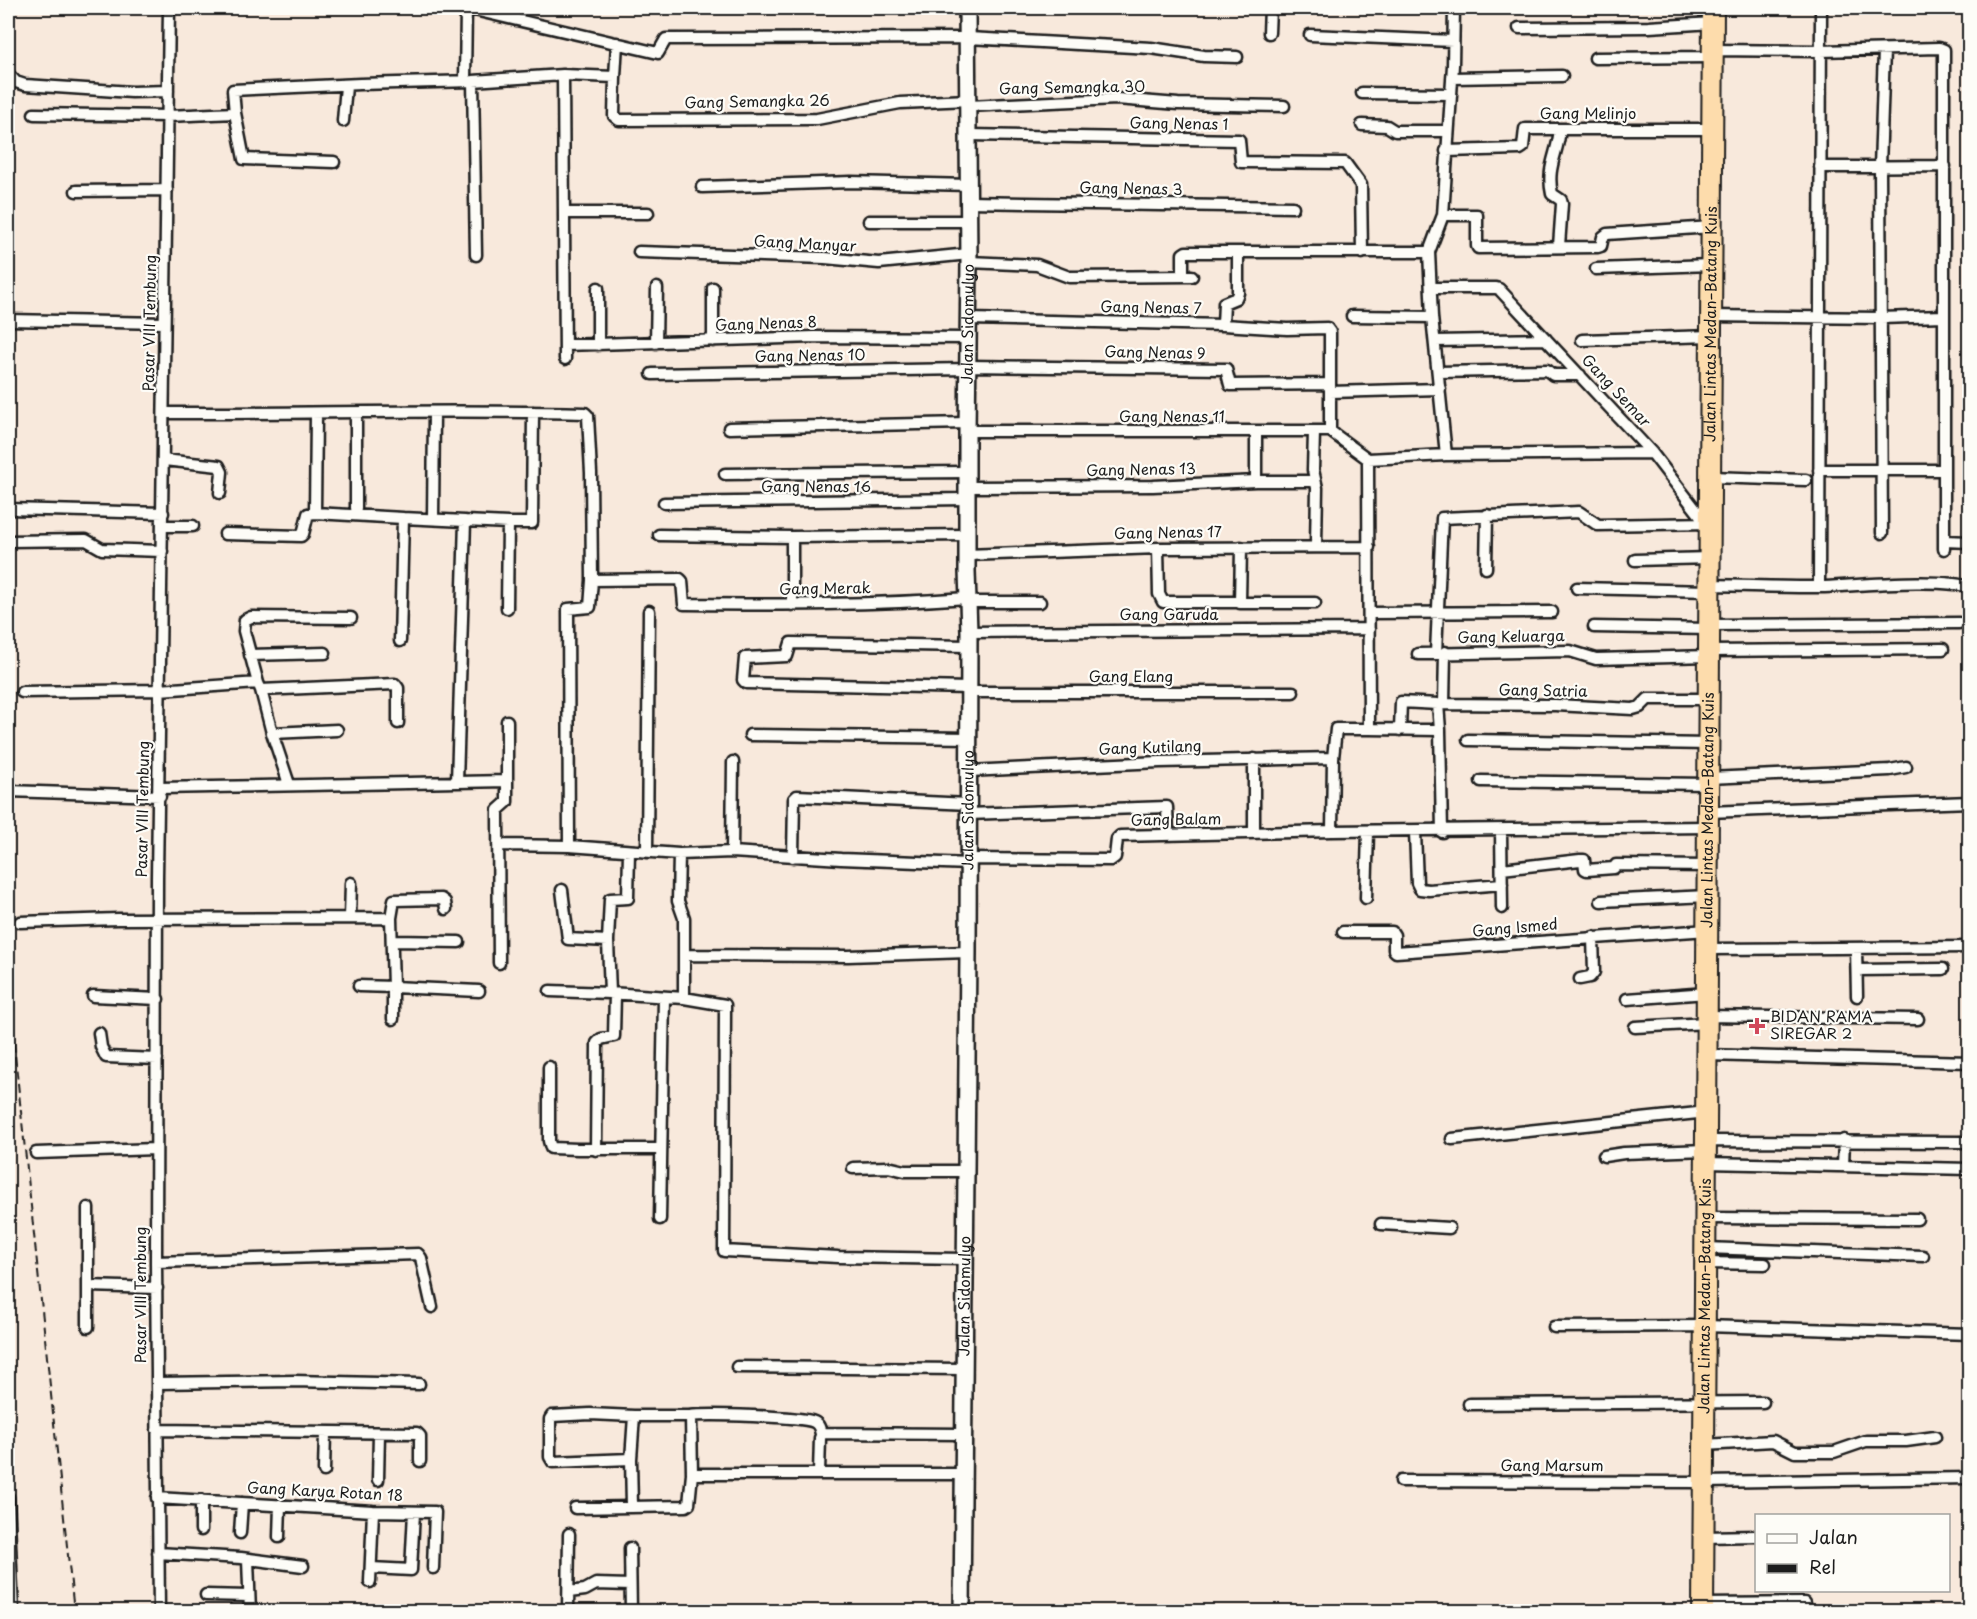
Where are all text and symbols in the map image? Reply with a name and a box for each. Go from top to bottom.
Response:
street label: Gang Semangka 30 [999,74,1145,99]
street label: Gang Semangka 26 [684,88,830,113]
street label: Gang Melinjo [1540,101,1636,124]
street label: Gang Nenas 1 [1129,110,1229,135]
street label: Gang Nenas 3 [1079,175,1183,200]
street label: Jalan Lintas Medan–Batang Kuis [1697,206,1722,442]
street label: Gang Manyar [753,228,857,257]
street label: Pasar VIII Tembung [136,254,161,391]
street label: Jalan Sidomulyo [955,264,979,384]
street label: Gang Nenas 7 [1100,294,1202,319]
street label: Gang Nenas 8 [715,309,817,336]
street label: Gang Nenas 9 [1104,339,1206,364]
street label: Gang Nenas 10 [754,342,866,367]
street label: Gang Semar [1577,348,1657,432]
street label: Gang Nenas 11 [1119,404,1225,427]
street label: Gang Nenas 13 [1086,456,1196,481]
street label: Gang Nenas 16 [761,474,871,497]
street label: Gang Nenas 17 [1114,519,1222,544]
street label: Gang Merak [779,575,871,600]
street label: Gang Garuda [1119,602,1219,625]
street label: Gang Keluarga [1457,623,1565,648]
street label: Gang Elang [1089,664,1173,687]
street label: Gang Satria [1498,677,1588,702]
street label: Jalan Lintas Medan–Batang Kuis [1694,692,1719,928]
street label: Gang Kutilang [1098,733,1202,760]
street label: Pasar VIII Tembung [129,740,154,877]
street label: Jalan Sidomulyo [955,750,979,870]
street label: Gang Balam [1131,806,1221,831]
street label: Gang Ismed [1471,911,1558,942]
place label: BIDAN RAMA SIREGAR 2 [1770,1004,1873,1044]
marker: BIDAN RAMA SIREGAR 2 [1748,1017,1766,1035]
street label: Jalan Lintas Medan–Batang Kuis [1691,1178,1716,1414]
street label: Pasar VIII Tembung [128,1227,151,1363]
street label: Jalan Sidomulyo [951,1236,975,1356]
street label: Gang Marsum [1500,1453,1604,1476]
street label: Gang Karya Rotan 18 [246,1475,404,1506]
legend [1755,1514,1950,1592]
text: Jalan [1809,1523,1858,1550]
text: Rel [1809,1553,1836,1580]

